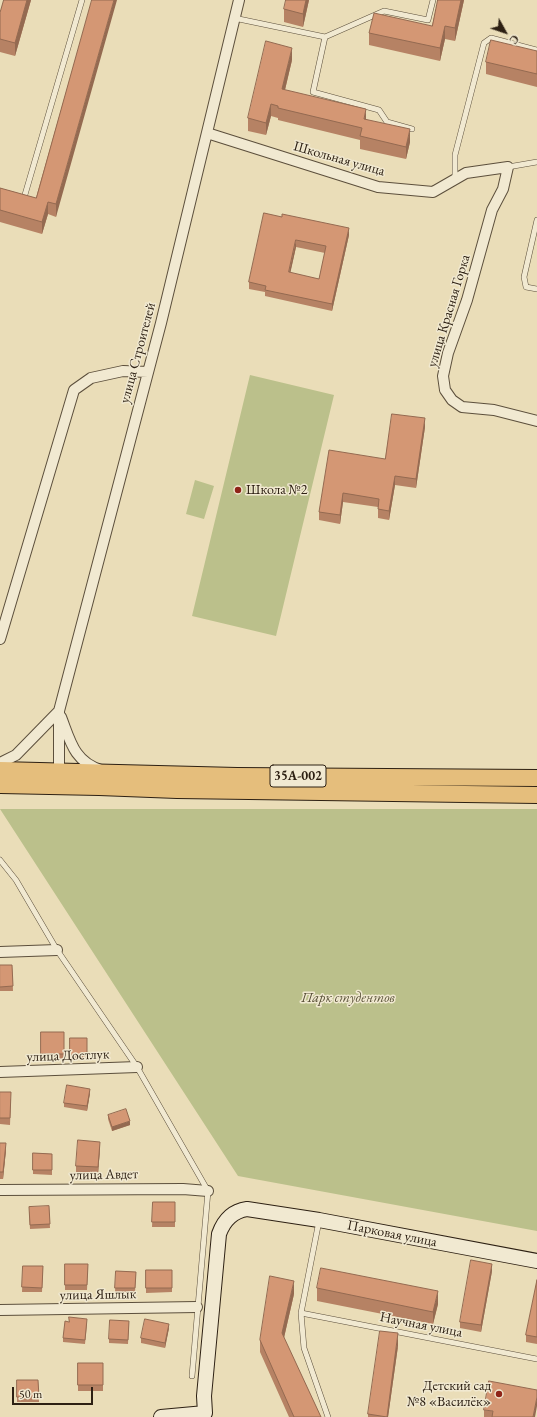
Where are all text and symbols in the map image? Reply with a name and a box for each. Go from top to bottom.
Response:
north arrow [485,12,525,52]
text: С [506,32,522,47]
street label: Школьная улица [291,138,387,180]
street label: улица Красная Горка [424,253,474,369]
street label: улица Строителей [116,301,160,405]
place label: Школа №2 [246,482,307,498]
marker: Школа №2 [233,485,243,495]
road number: 35А-002 [270,765,326,787]
park label: Парк студентов [301,990,395,1006]
street label: улица Достлук [26,1046,110,1066]
street label: улица Авдет [70,1166,138,1184]
street label: Парковая улица [346,1217,438,1251]
street label: улица Яшлык [60,1286,136,1304]
street label: Научная улица [378,1309,464,1341]
place label: Детский сад №8 «Василёк» [407,1378,491,1410]
scale bar [14,1379,95,1405]
text: 50 m [19,1386,42,1402]
marker: Детский сад №8 «Василёк» [494,1389,504,1399]

